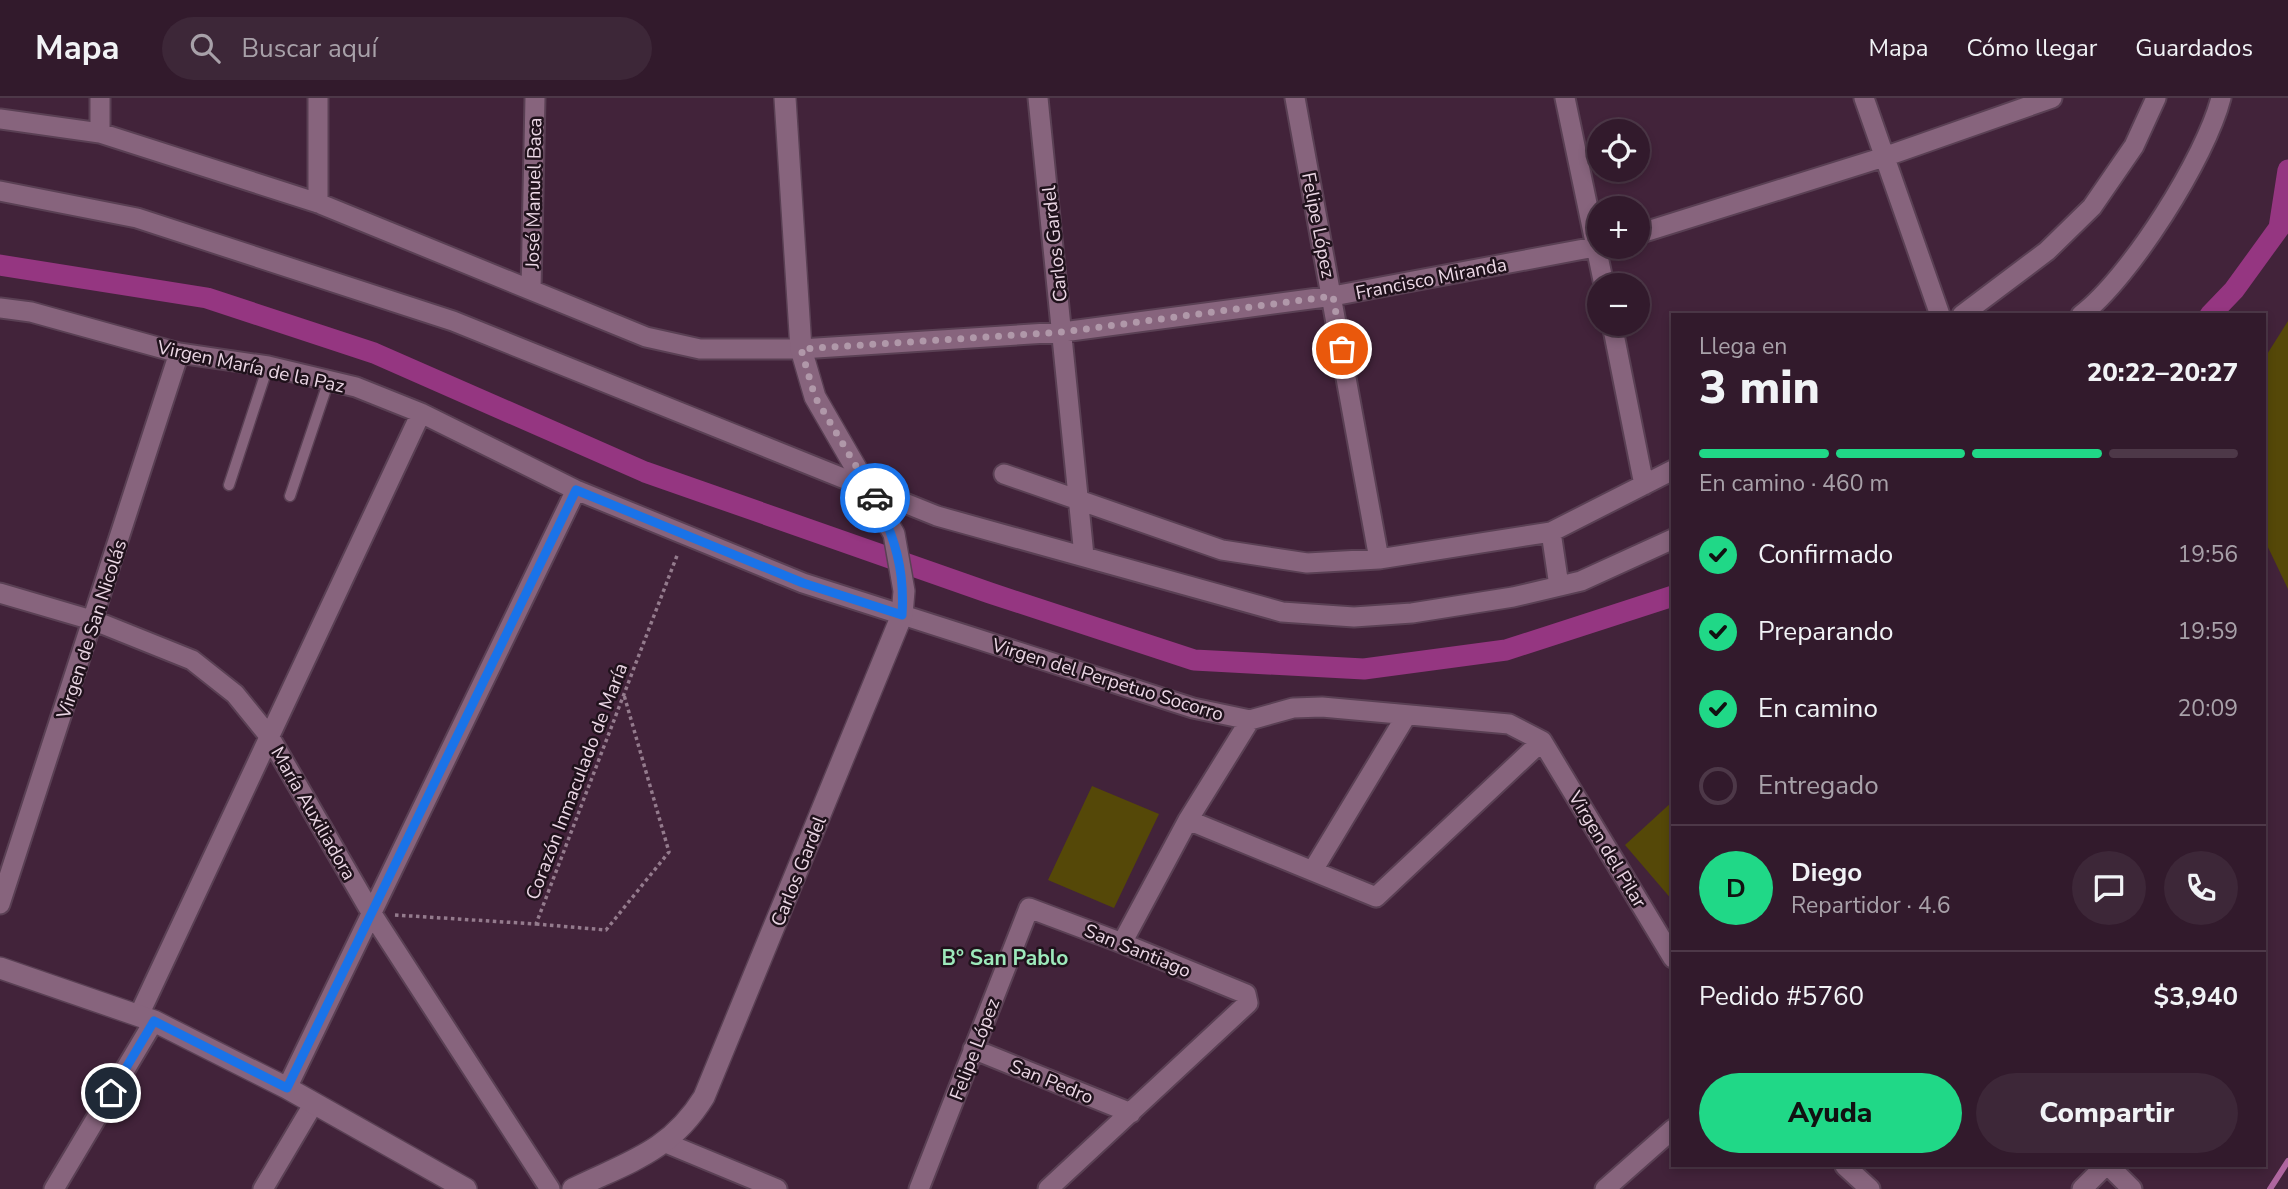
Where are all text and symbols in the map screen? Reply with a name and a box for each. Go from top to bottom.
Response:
search box [162,17,652,80]
text: Mapa [35,26,120,71]
icon: search [186,29,224,67]
text: Buscar aquí [242,31,377,66]
text: Mapa [1868,32,1928,64]
text: Cómo llegar [1966,32,2097,64]
text: Guardados [2135,32,2253,64]
street label: José Manuel Baca [520,117,548,270]
map controls [1587,119,1650,336]
button: locate [1587,119,1650,182]
street label: Felipe López [1295,170,1341,280]
street label: Carlos Gardel [1036,184,1074,303]
button: + [1587,196,1650,259]
street label: Francisco Miranda [1353,252,1509,306]
button: − [1587,273,1650,336]
pin [1312,319,1372,379]
icon: bag [1323,330,1361,368]
text: Llega en [1699,331,1787,362]
street label: Virgen María de la Paz [154,334,347,400]
text: 20:22–20:27 [2087,355,2238,390]
text: 3 min [1699,356,1820,419]
courier [840,463,910,533]
text: En camino · 460 m [1699,468,1889,499]
icon: car [856,479,894,517]
street label: Virgen de San Nicolás [50,536,133,723]
icon: check [1699,536,1737,574]
text: Confirmado [1758,537,1893,572]
text: 19:56 [2178,539,2238,570]
icon: check [1699,613,1737,651]
text: Preparando [1758,614,1893,649]
text: 19:59 [2178,616,2238,647]
street label: Virgen del Perpetuo Socorro [988,632,1227,728]
street label: Corazón Inmaculado de María [520,659,634,903]
icon: check [1699,690,1737,728]
text: En camino [1758,691,1878,726]
text: 20:09 [2178,693,2238,724]
street label: María Auxiliadora [264,742,362,885]
text: Entregado [1758,768,1879,803]
street label: Virgen del Pilar [1562,786,1652,913]
street label: Carlos Gardel [765,812,833,930]
button: chat [2072,851,2146,925]
button: phone [2164,851,2238,925]
text: Diego [1791,855,1862,890]
text: D [1726,871,1746,906]
text: Repartidor · 4.6 [1791,890,1951,921]
street label: San Santiago [1080,918,1195,984]
district label: B° San Pablo [942,944,1068,972]
text: Pedido #5760 [1699,979,1864,1014]
text: $3,940 [2154,979,2238,1014]
street label: Felipe López [944,995,1006,1104]
street label: San Pedro [1006,1053,1097,1110]
pin [81,1063,141,1123]
button: Ayuda [1699,1073,1962,1153]
button: Compartir [1976,1073,2238,1153]
icon: home [92,1074,130,1112]

